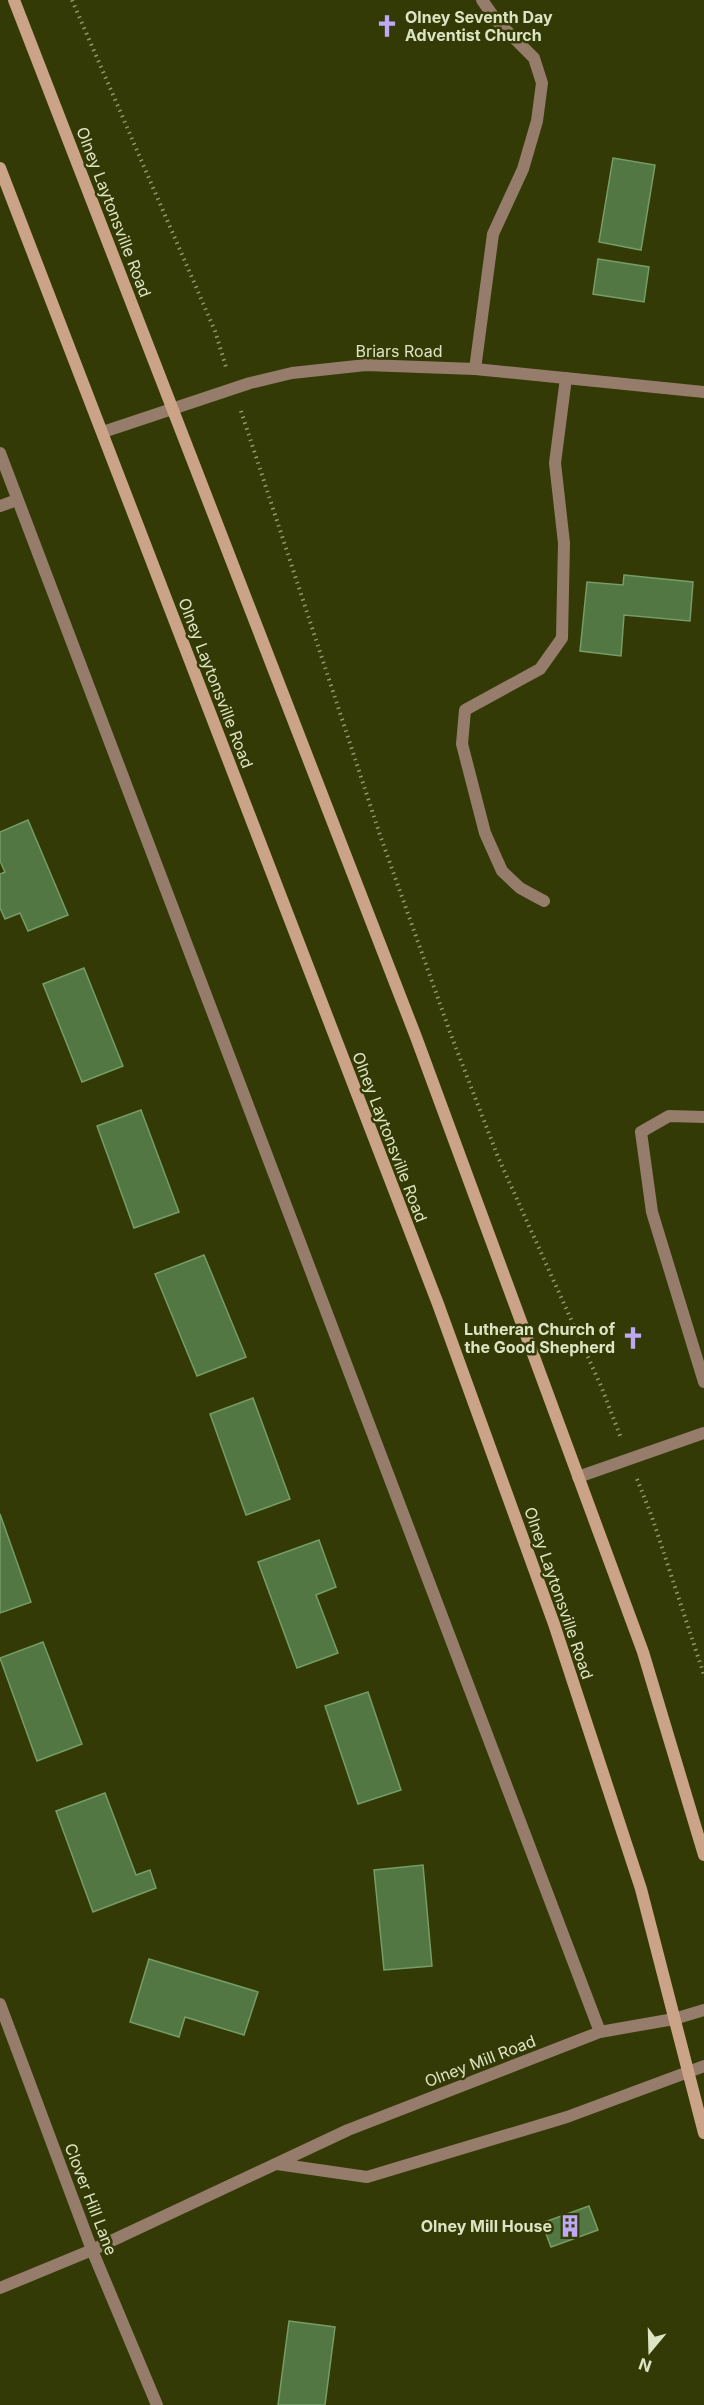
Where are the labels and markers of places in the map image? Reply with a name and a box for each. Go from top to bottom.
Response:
place label: Olney Seventh Day Adventist Church [405,7,553,45]
church icon: Olney Seventh Day Adventist Church [374,13,400,39]
place label: Lutheran Church of the Good Shepherd [464,1319,616,1357]
church icon: Lutheran Church of the Good Shepherd [620,1325,646,1351]
building icon: Olney Mill House [557,2213,583,2239]
place label: Olney Mill House [421,2216,552,2236]

